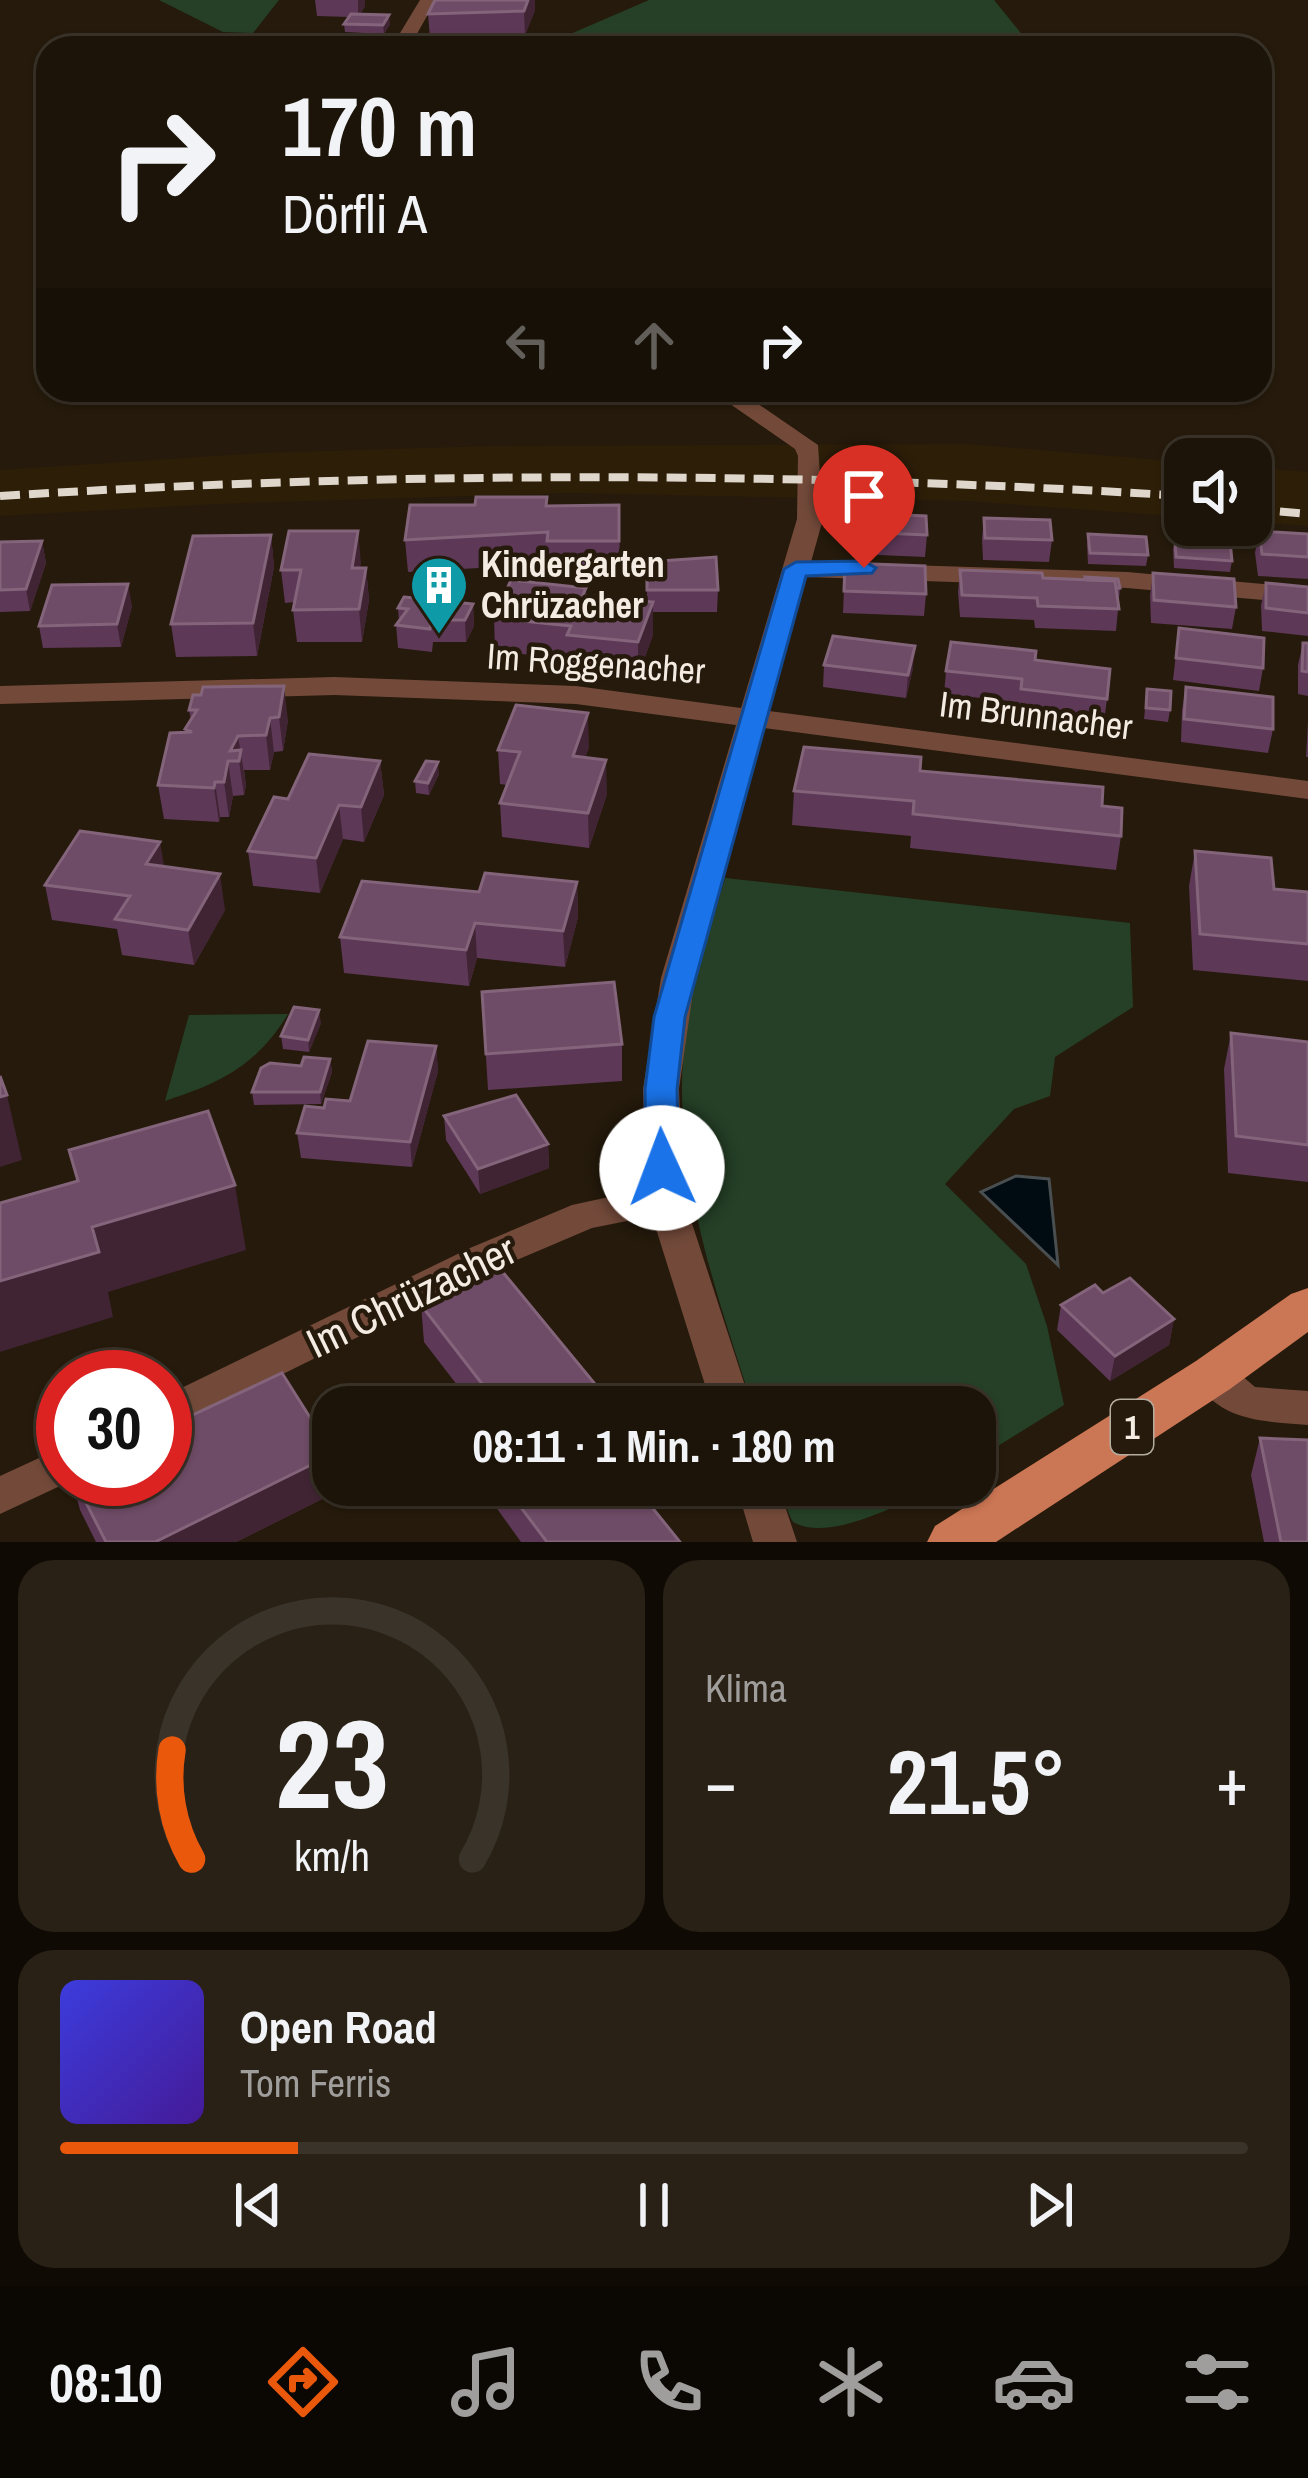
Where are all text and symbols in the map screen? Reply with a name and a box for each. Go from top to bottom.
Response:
text: 170 m [282,69,477,182]
icon: right [84,84,240,240]
text: Dörfli A [282,177,427,250]
icon: left [495,312,561,378]
icon: ahead [621,312,687,378]
icon: right [747,312,813,378]
map controls [1164,438,1272,546]
button: sound [1164,438,1272,546]
pin [813,445,915,568]
icon: arrive [831,463,897,529]
place label: Kindergarten Chrüzacher [481,540,665,629]
building icon: Kindergarten Chrüzacher [408,554,470,636]
street label: Im Roggenacher [485,631,707,695]
street label: Im Brunnacher [937,679,1135,751]
position arrow [599,1105,725,1231]
street label: Im Chrüzacher [297,1221,525,1371]
speed limit sign: 30 [36,1350,192,1506]
road number: 1 [1111,1400,1153,1454]
text: 08:11 · 1 Min. · 180 m [472,1415,836,1476]
text: Klima [705,1662,787,1714]
text: 23 [275,1679,388,1847]
text: 21.5° [887,1721,1066,1842]
text: − [705,1737,737,1826]
text: + [1216,1737,1248,1826]
text: km/h [293,1827,370,1884]
text: Open Road [240,1996,437,2057]
text: Tom Ferris [240,2057,391,2109]
icon: previous [225,2172,291,2238]
icon: pause [621,2172,687,2238]
icon: next [1017,2172,1083,2238]
icon: directions [261,2340,345,2424]
icon: music [444,2340,528,2424]
icon: phone [627,2340,711,2424]
icon: climate [809,2340,893,2424]
icon: car [992,2340,1076,2424]
icon: filters [1175,2340,1259,2424]
text: 08:10 [49,2346,163,2419]

